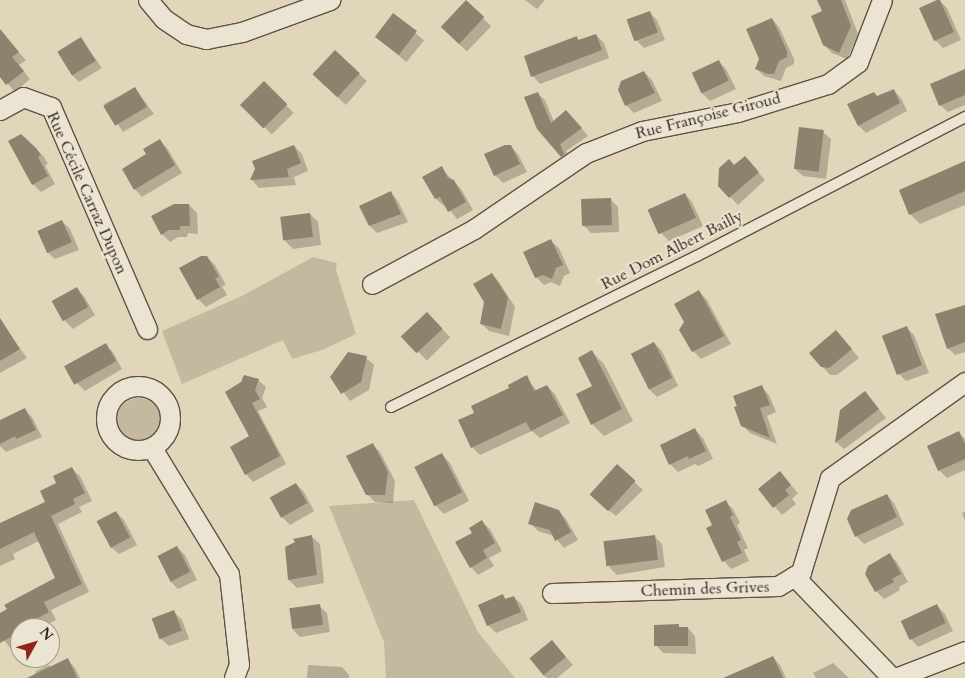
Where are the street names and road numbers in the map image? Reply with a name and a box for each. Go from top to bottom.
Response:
street label: Rue Françoise Giroud [634,89,782,143]
street label: Rue Cécile Carraz Dupon [43,109,131,277]
street label: Rue Dom Albert Bailly [598,206,746,294]
street label: Chemin des Grives [640,577,770,601]

